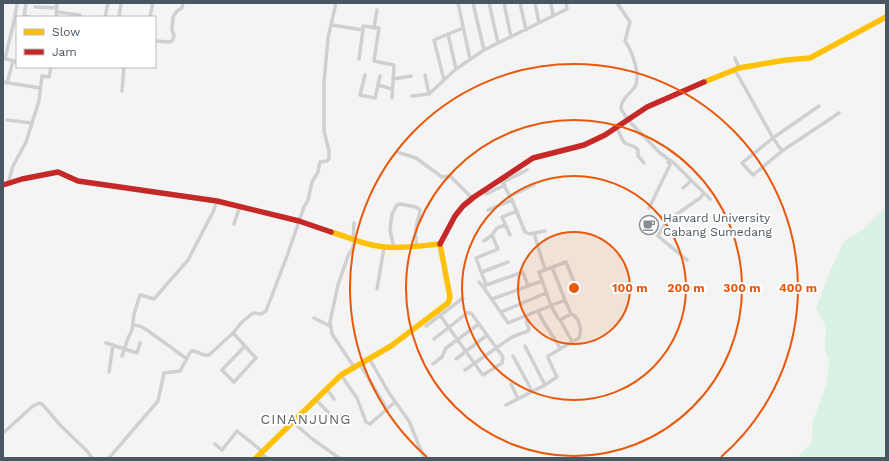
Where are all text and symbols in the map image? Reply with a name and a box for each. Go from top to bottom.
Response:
legend [16,16,156,68]
text: Slow [52,25,80,39]
text: Jam [52,45,77,59]
place label: Harvard University Cabang Sumedang [663,211,772,239]
cafe icon: Harvard University Cabang Sumedang [638,214,660,236]
centre of rings [567,281,581,295]
text: 100 m [612,281,648,295]
text: 200 m [667,281,705,295]
text: 300 m [723,281,761,295]
text: 400 m [779,281,817,295]
district label: CINANJUNG [261,411,351,427]

